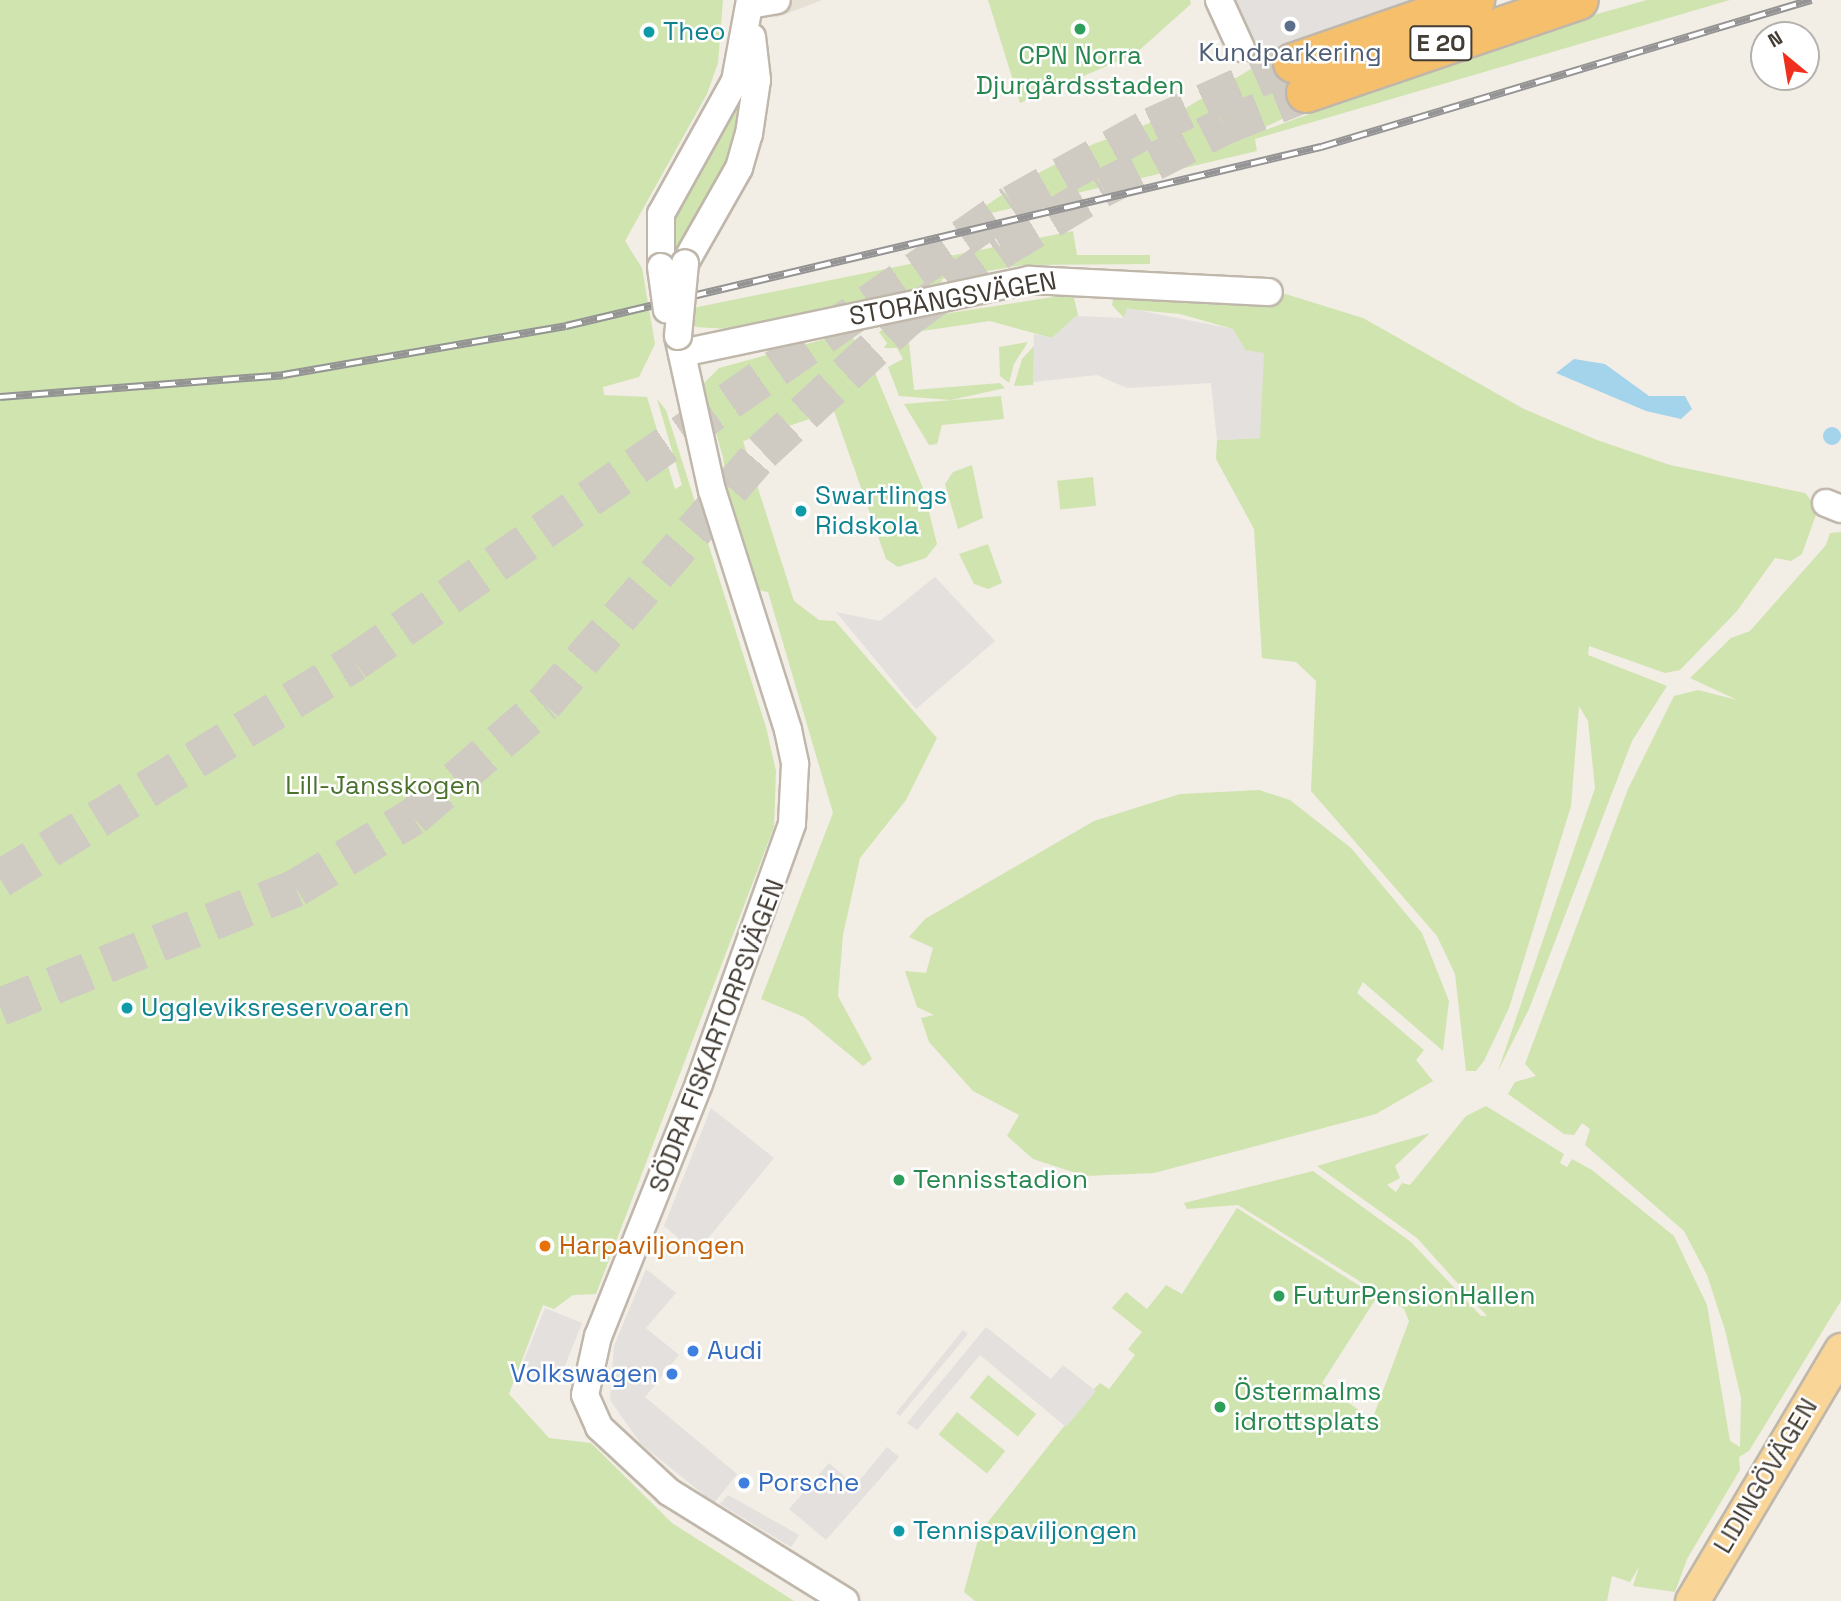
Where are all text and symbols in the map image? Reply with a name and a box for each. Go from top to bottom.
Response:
place label: Theo [663,16,726,48]
marker: Kundparkering [1282,18,1298,34]
marker: CPN Norra Djurgårdsstaden [1072,21,1088,37]
north arrow [1750,21,1820,91]
road number: E 20 [1408,23,1474,64]
marker: Theo [641,24,657,40]
text: N [1763,25,1787,53]
place label: Kundparkering [1198,37,1382,69]
place label: CPN Norra Djurgårdsstaden [976,40,1184,102]
street label: STORÄNGSVÄGEN [847,265,1059,333]
place label: Swartlings Ridskola [815,480,947,542]
marker: Swartlings Ridskola [793,503,809,519]
park label: Lill-Jansskogen [285,770,481,802]
street label: SÖDRA FISKARTORPSVÄGEN [643,875,791,1197]
place label: Uggleviksreservoaren [141,992,409,1024]
marker: Uggleviksreservoaren [119,1000,135,1016]
place label: Tennisstadion [913,1164,1088,1196]
marker: Tennisstadion [891,1172,907,1188]
place label: Harpaviljongen [559,1230,745,1262]
marker: Harpaviljongen [537,1238,553,1254]
place label: FuturPensionHallen [1293,1280,1535,1312]
marker: FuturPensionHallen [1271,1288,1287,1304]
place label: Audi [707,1335,762,1367]
marker: Audi [685,1343,701,1359]
place label: Volkswagen [510,1358,658,1390]
marker: Volkswagen [664,1366,680,1382]
place label: Östermalms idrottsplats [1234,1376,1381,1438]
street label: LIDINGÖVÄGEN [1707,1393,1825,1559]
marker: Östermalms idrottsplats [1212,1399,1228,1415]
place label: Porsche [758,1467,859,1499]
marker: Porsche [736,1475,752,1491]
place label: Tennispaviljongen [913,1515,1137,1547]
marker: Tennispaviljongen [891,1523,907,1539]

